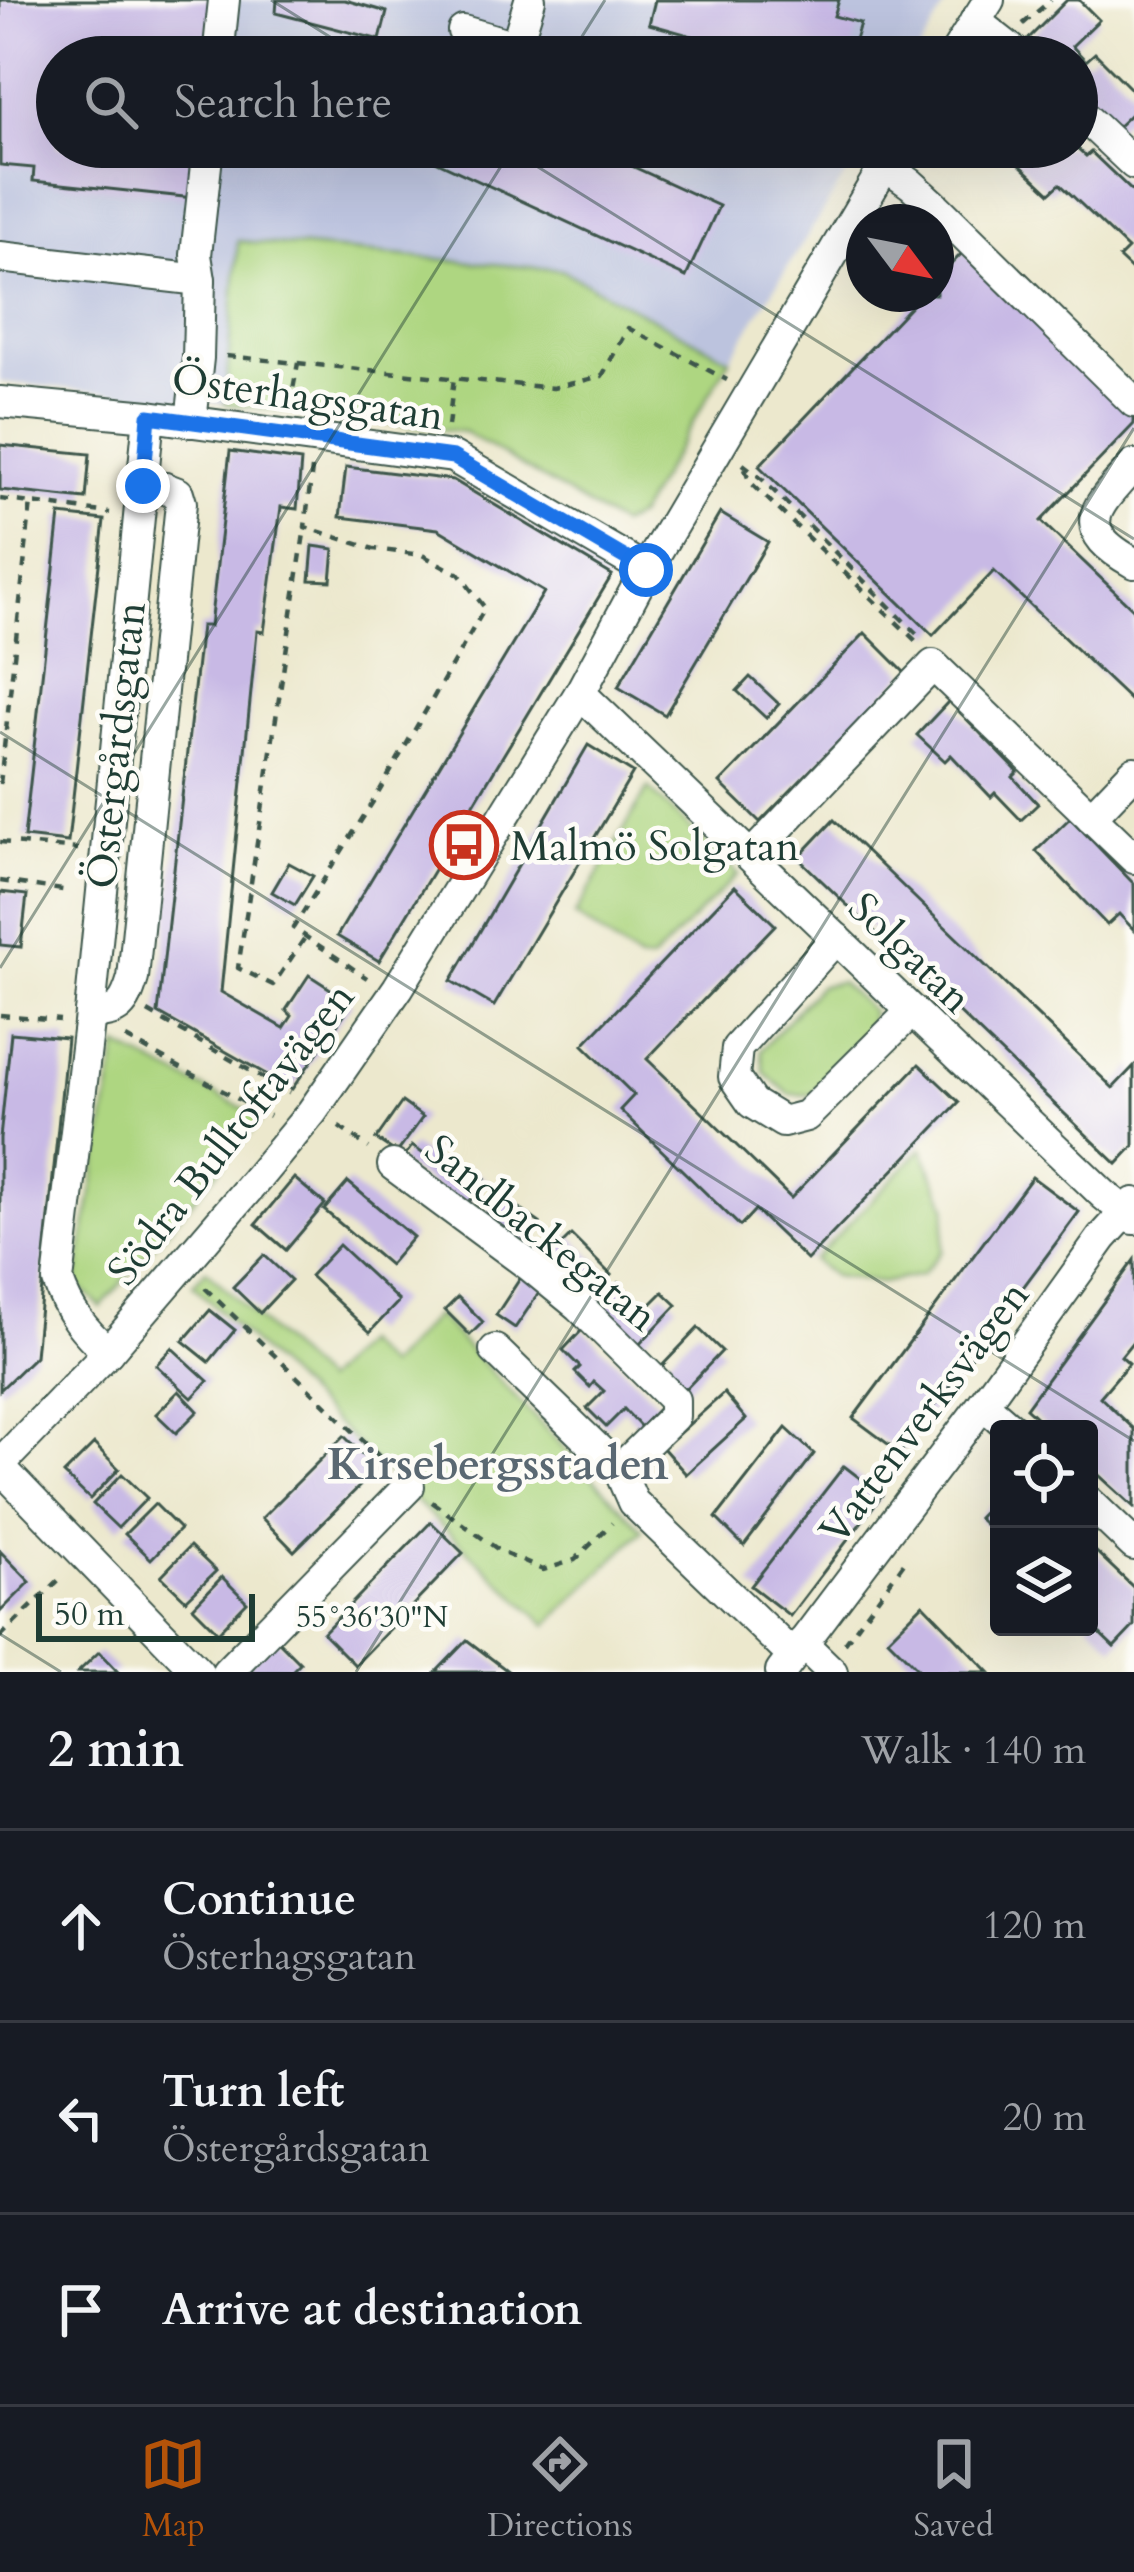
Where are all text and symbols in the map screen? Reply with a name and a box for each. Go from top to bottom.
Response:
search box [36,36,1098,168]
icon: search [78,69,144,135]
text: Search here [174,72,392,133]
north arrow [846,204,954,312]
street label: Österhagsgatan [168,350,447,445]
route end [116,459,170,513]
route start [619,543,673,597]
street label: Östergårdsgatan [73,599,160,892]
bus stop icon: Malmö Solgatan [429,810,499,880]
place label: Malmö Solgatan [510,818,799,875]
street label: Solgatan [836,880,984,1026]
street label: Södra Bulltoftavägen [95,970,368,1297]
street label: Sandbackegatan [413,1122,669,1345]
street label: Vattenverksvägen [806,1269,1042,1557]
map controls [990,1420,1098,1636]
button: locate [990,1420,1098,1528]
district label: Kirsebergsstaden [327,1434,669,1495]
button: layers [990,1528,1098,1636]
scale bar [36,1588,255,1641]
text: 50 m [54,1592,125,1637]
text: 55°36'30"N [296,1597,448,1638]
text: 2 min [48,1715,184,1785]
text: Walk · 140 m [861,1724,1086,1777]
text: Continue [162,1869,356,1930]
icon: ahead [48,1893,114,1959]
text: 120 m [983,1899,1086,1952]
text: Österhagsgatan [162,1930,416,1983]
text: Turn left [162,2061,344,2122]
icon: left [48,2085,114,2151]
text: 20 m [1003,2091,1086,2144]
text: Östergårdsgatan [162,2122,430,2175]
icon: arrive [48,2277,114,2343]
text: Arrive at destination [162,2279,582,2340]
tab: Map [140,2431,206,2548]
tab: Directions [487,2431,633,2548]
tab: Saved [914,2431,994,2548]

